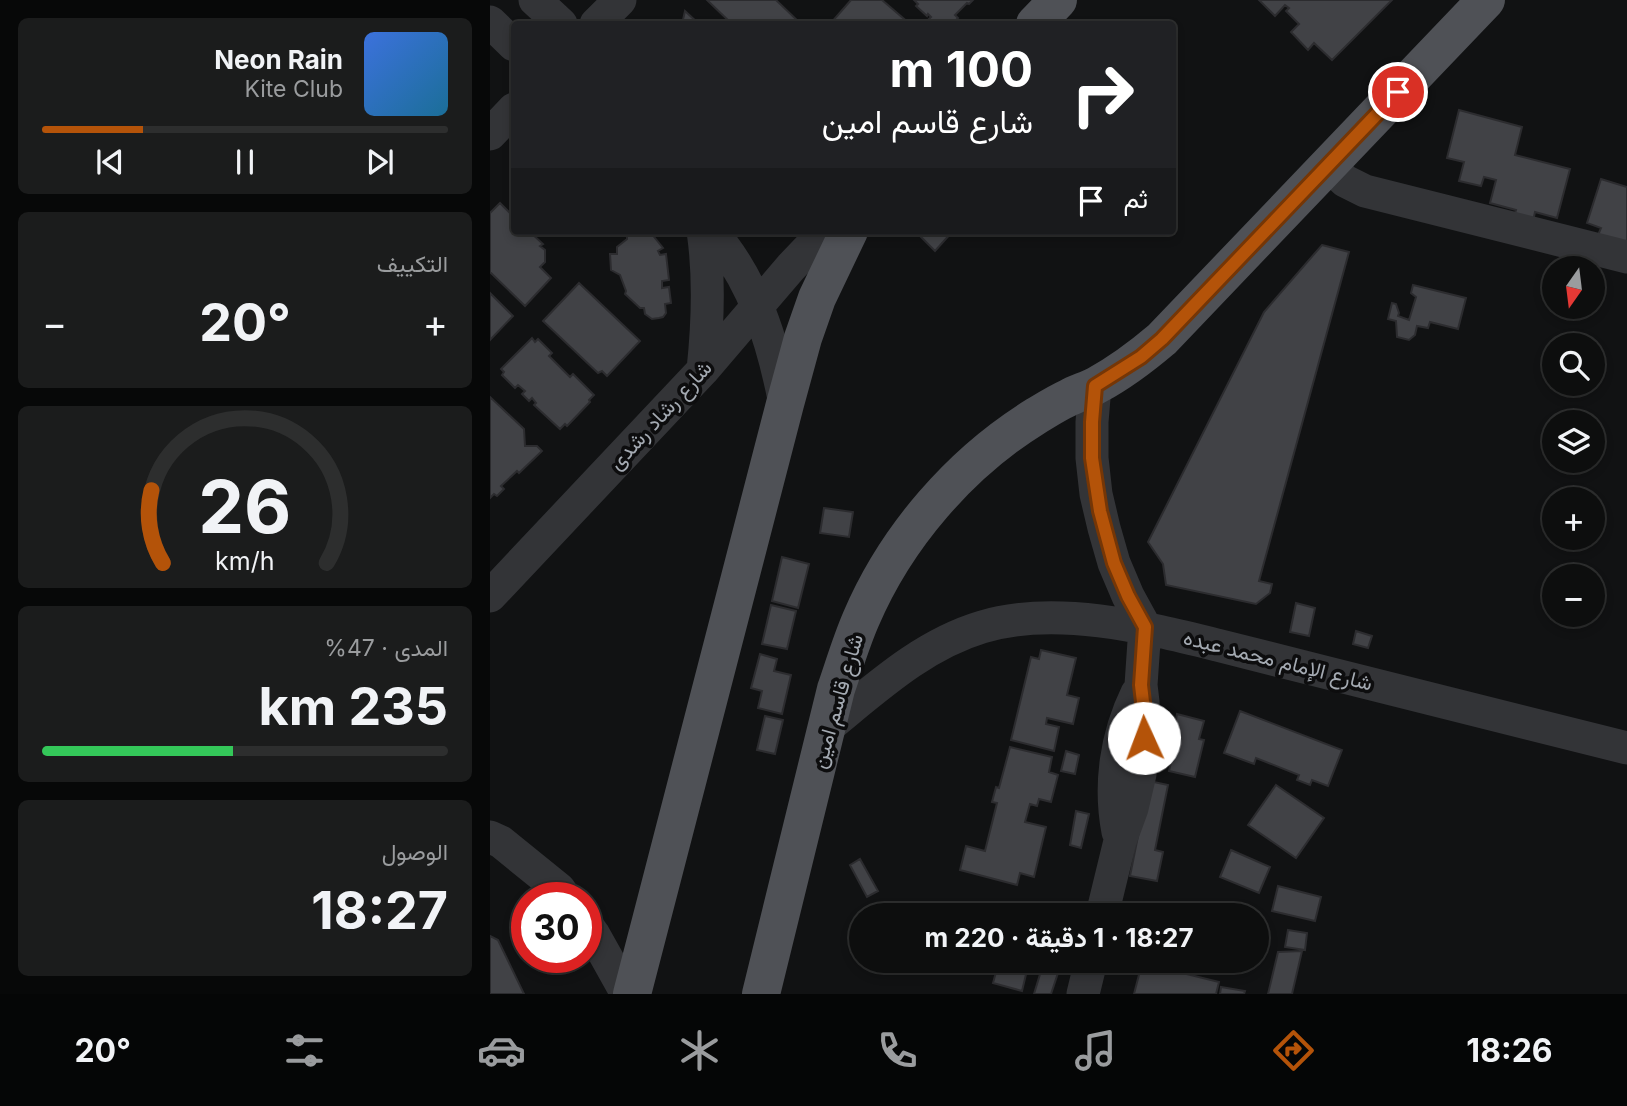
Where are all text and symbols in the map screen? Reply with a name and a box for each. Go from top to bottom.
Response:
text: 100 m [889,40,1033,99]
text: Neon Rain [214,44,343,75]
icon: right [1057,49,1148,140]
pin [1368,62,1428,122]
icon: arrive [1379,73,1417,111]
text: Kite Club [244,75,343,103]
text: شارع قاسم امين [822,102,1033,141]
icon: previous [91,143,129,181]
icon: pause [226,143,264,181]
icon: next [361,143,399,181]
icon: arrive [1072,182,1110,220]
text: ثم [1124,183,1148,214]
text: التكييف [377,250,448,278]
north arrow [1542,256,1605,318]
map controls [1542,256,1605,627]
text: 20° [199,291,291,354]
text: − [42,300,67,346]
text: + [423,300,448,346]
button: search [1542,333,1605,396]
street label: شارع رشاد رشدى [603,355,718,476]
button: layers [1542,410,1605,473]
text: 26 [198,462,292,551]
button: + [1542,487,1605,550]
text: km/h [215,546,275,576]
button: − [1542,564,1605,627]
street label: شارع الإمام محمد عبده [1180,624,1375,698]
street label: شارع قاسم امين [806,631,870,772]
text: المدى · 47% [324,634,448,662]
text: 235 km [258,675,448,738]
position arrow [1107,701,1181,775]
text: الوصول [382,838,448,866]
text: 18:27 [311,879,448,942]
speed limit sign: 30 [511,882,602,973]
text: 18:27 · 1 دقيقة · 220 m [924,922,1194,953]
icon: filters [280,1026,329,1075]
icon: car [477,1026,526,1075]
icon: climate [675,1026,724,1075]
icon: phone [873,1026,922,1075]
icon: music [1071,1026,1120,1075]
icon: directions [1269,1026,1318,1075]
text: 20° [74,1031,131,1070]
text: 18:26 [1466,1031,1553,1070]

